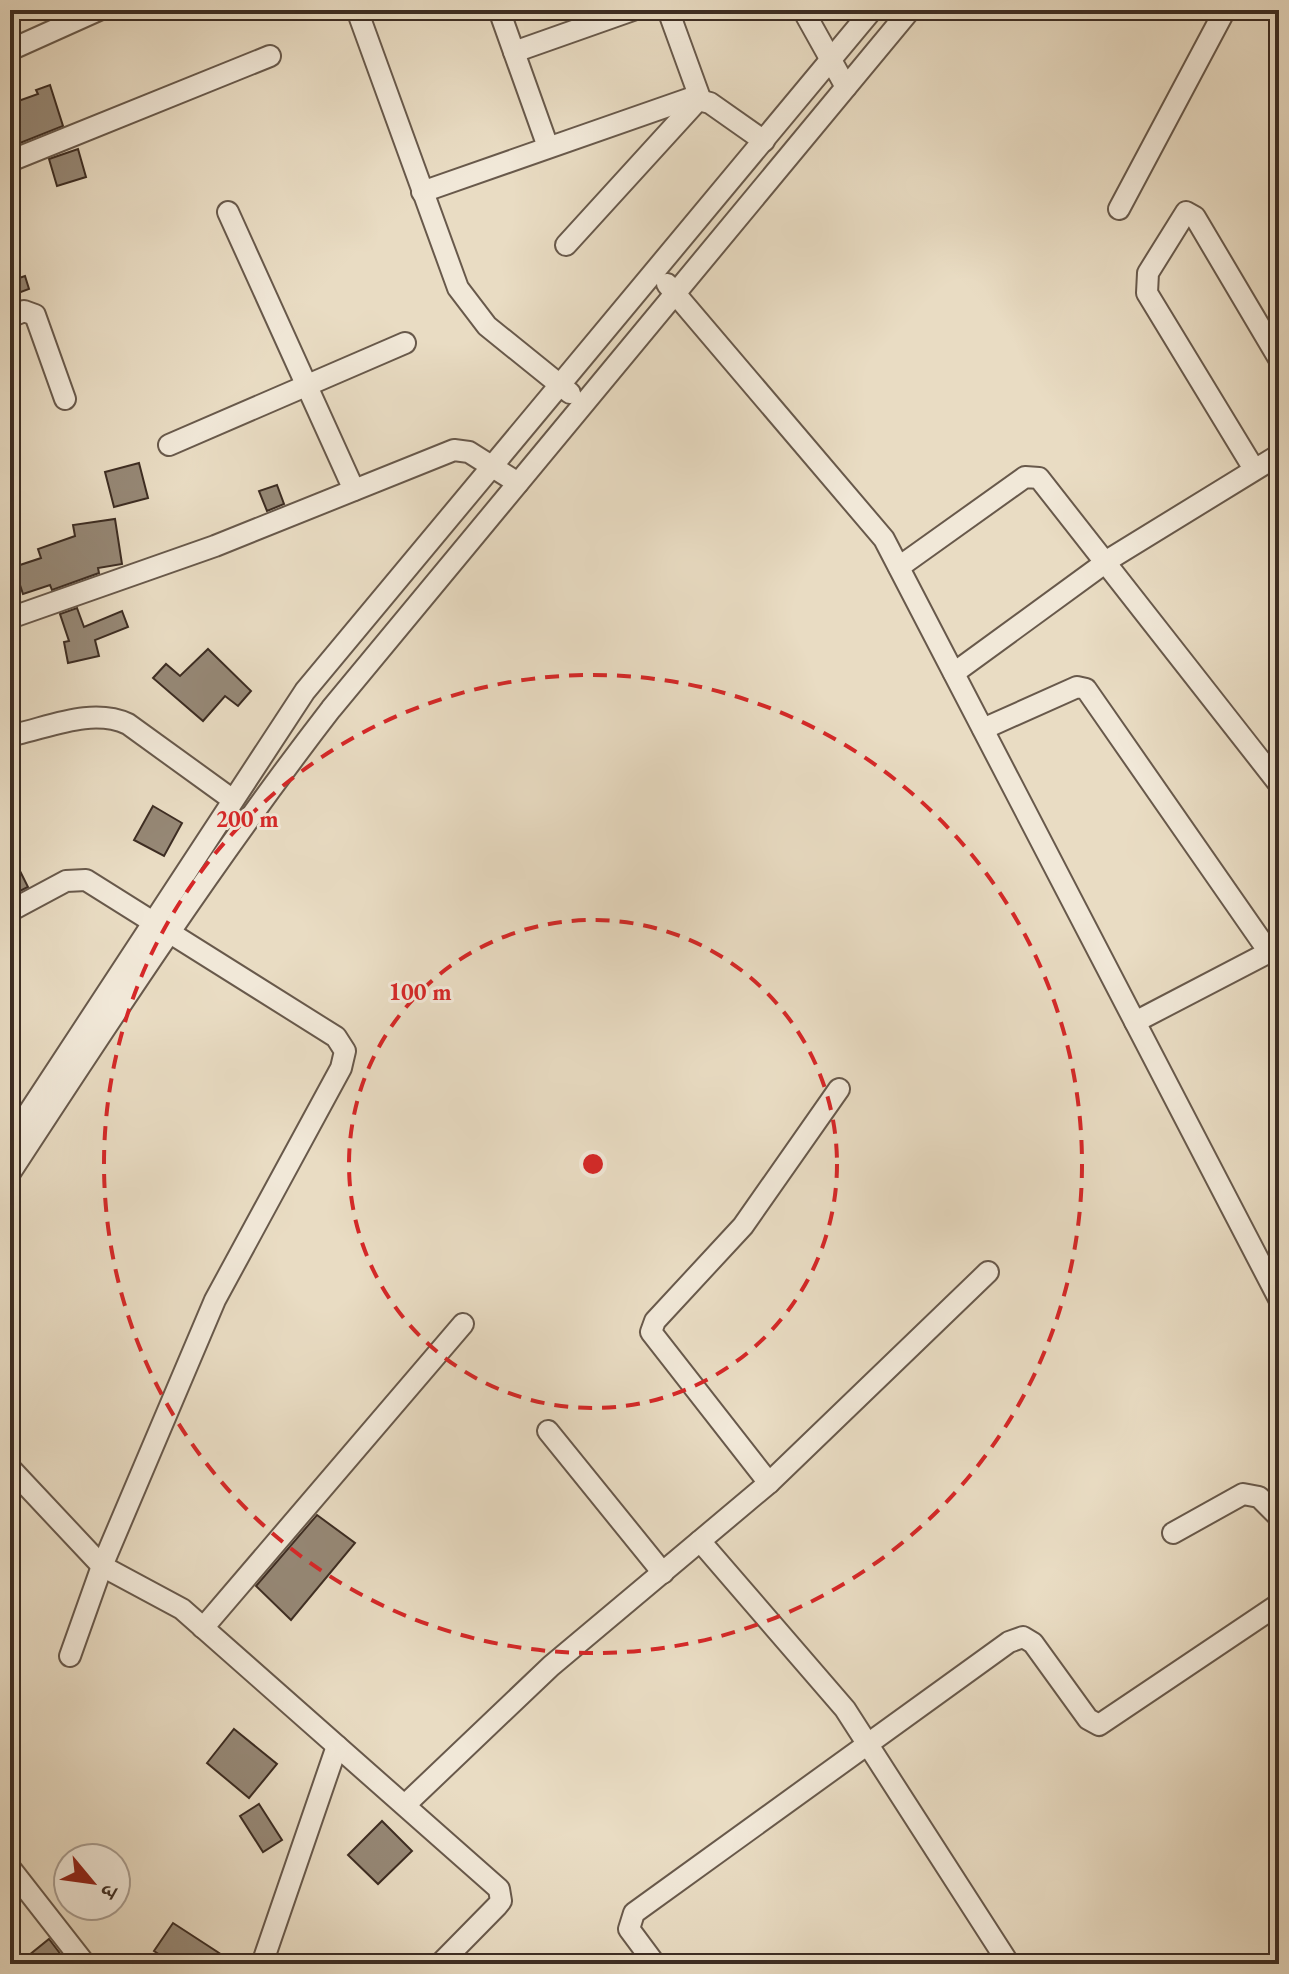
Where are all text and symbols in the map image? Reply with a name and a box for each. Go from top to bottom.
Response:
text: 200 m [215,803,279,834]
text: 100 m [388,976,452,1007]
centre of rings [579,1150,607,1178]
north arrow [52,1842,132,1922]
text: उ [93,1878,125,1905]

